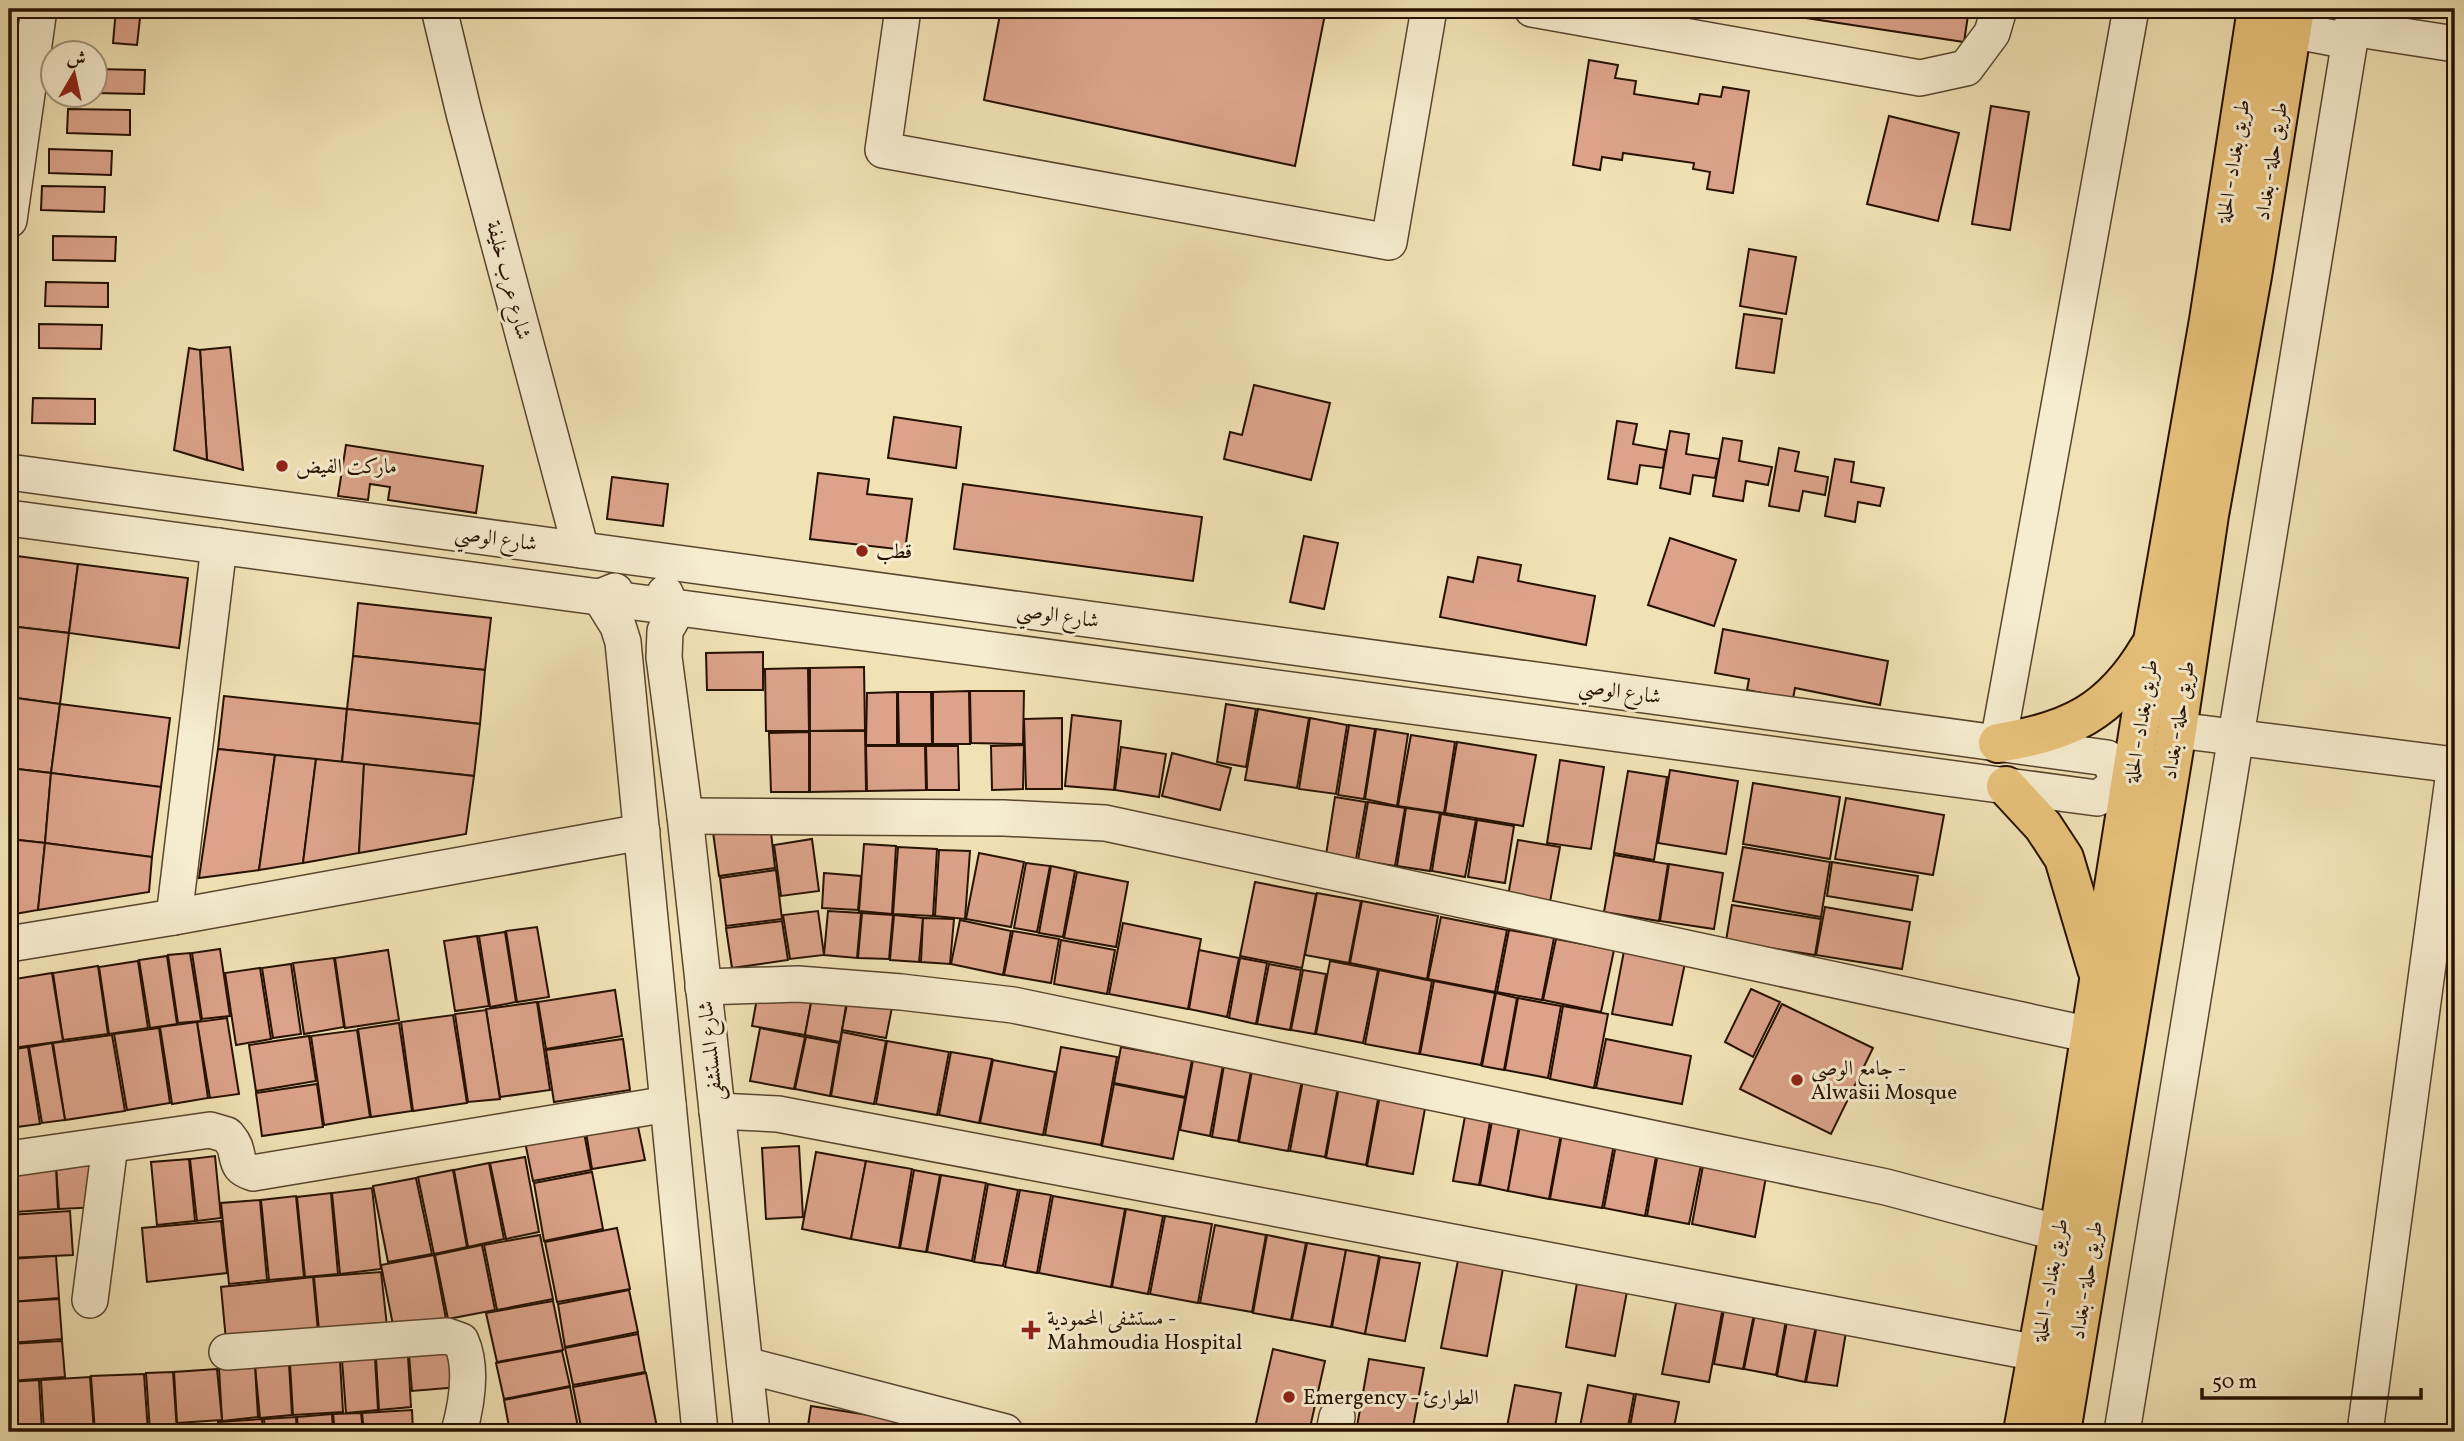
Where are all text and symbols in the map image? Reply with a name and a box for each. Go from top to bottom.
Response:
north arrow [38,38,108,108]
text: ش [65,45,88,73]
street label: طريق بغداد - الحلة [2210,97,2259,226]
street label: طريق حلة - بغداد [2249,100,2296,223]
street label: شارع عرب خليفة [476,218,537,344]
place label: ماركت الفيض [296,453,397,482]
marker: ماركت الفيض [274,458,290,474]
street label: شارع الوصي [452,519,539,564]
place label: قطب [876,538,912,567]
marker: قطب [854,543,870,559]
street label: شارع الوصي [1014,596,1101,641]
street label: طريق بغداد - الحلة [2118,657,2167,786]
street label: طريق حلة - بغداد [2156,659,2203,782]
street label: شارع الوصي [1576,672,1663,717]
street label: شارع المستشفى [692,999,733,1102]
place label: جامع الوصي - Alwasii Mosque [1811,1055,1957,1108]
marker: جامع الوصي - Alwasii Mosque [1789,1072,1805,1088]
street label: طريق بغداد - الحلة [2026,1216,2077,1345]
street label: طريق حلة - بغداد [2064,1219,2111,1342]
place label: مستشفى المحمودية - Mahmoudia Hospital [1047,1305,1242,1358]
marker: مستشفى المحمودية - Mahmoudia Hospital [1021,1320,1041,1340]
scale bar [2202,1357,2420,1401]
text: 50 m [2212,1368,2257,1397]
place label: Emergency - الطوارئ [1303,1384,1479,1413]
marker: Emergency - الطوارئ [1281,1389,1297,1405]

